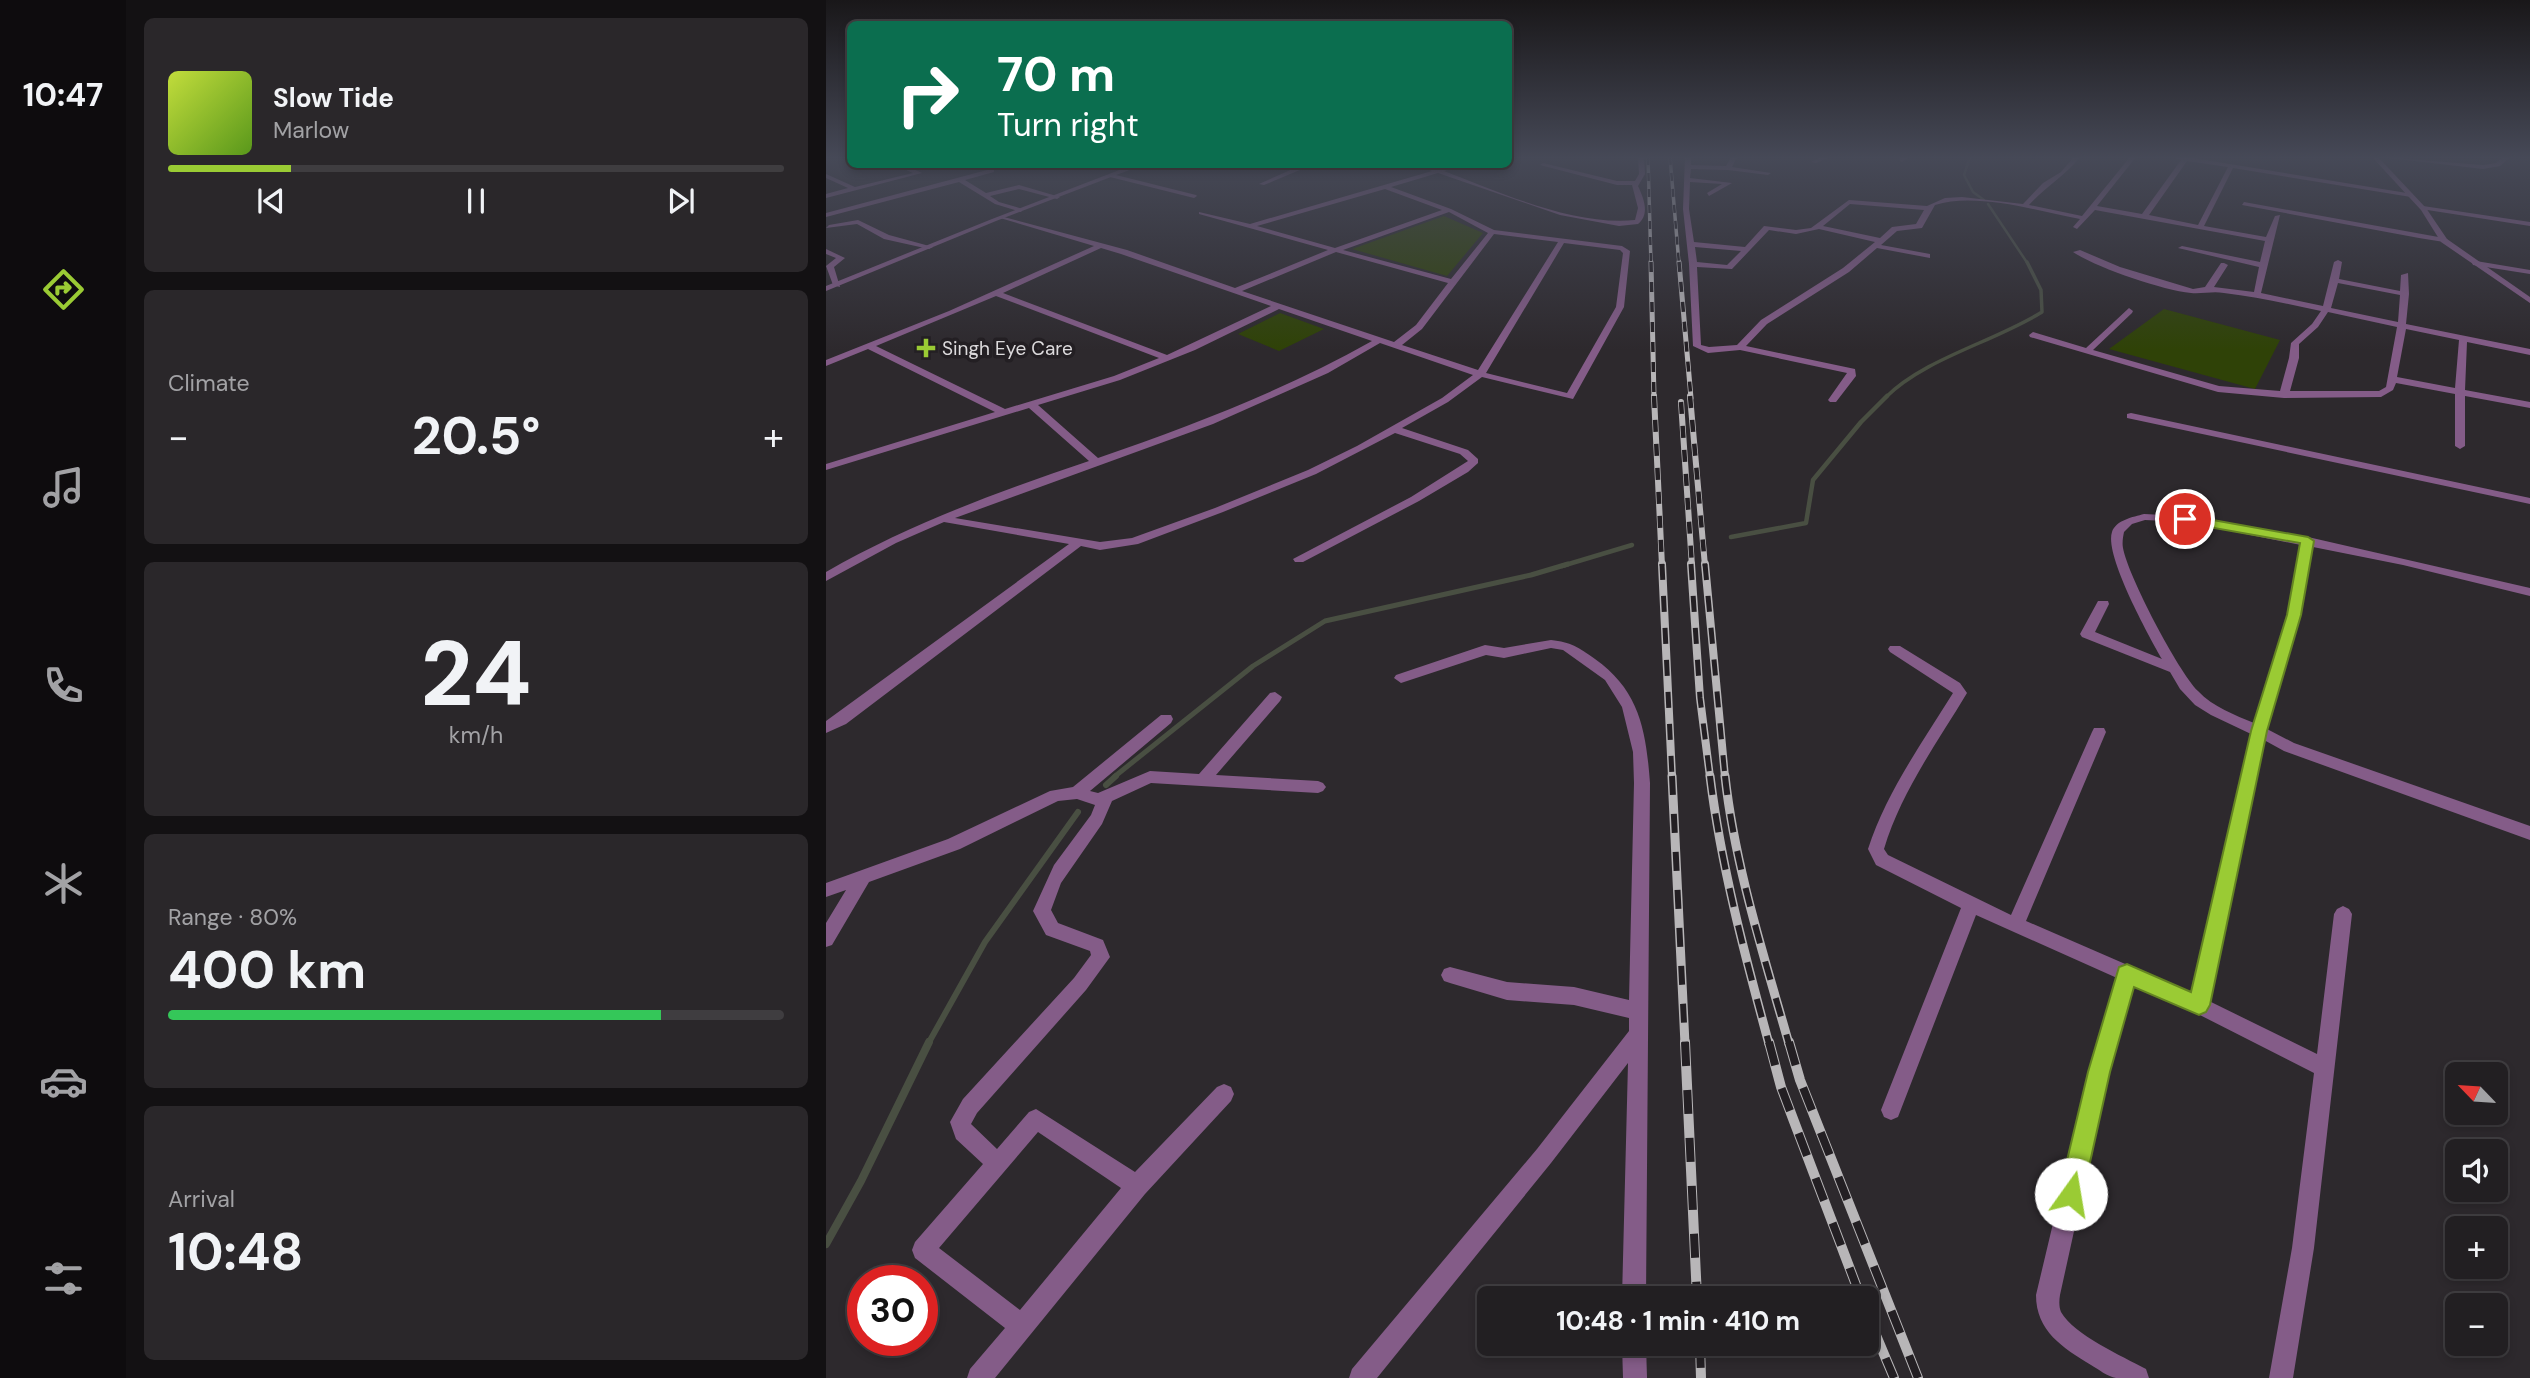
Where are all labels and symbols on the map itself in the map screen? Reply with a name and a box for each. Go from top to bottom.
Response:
place label: Singh Eye Care [942,336,1073,361]
marker: Singh Eye Care [916,338,936,358]
pin [2155,489,2215,549]
north arrow [2445,1062,2508,1125]
position arrow [2034,1157,2108,1231]
speed limit sign: 30 [847,1265,938,1356]

